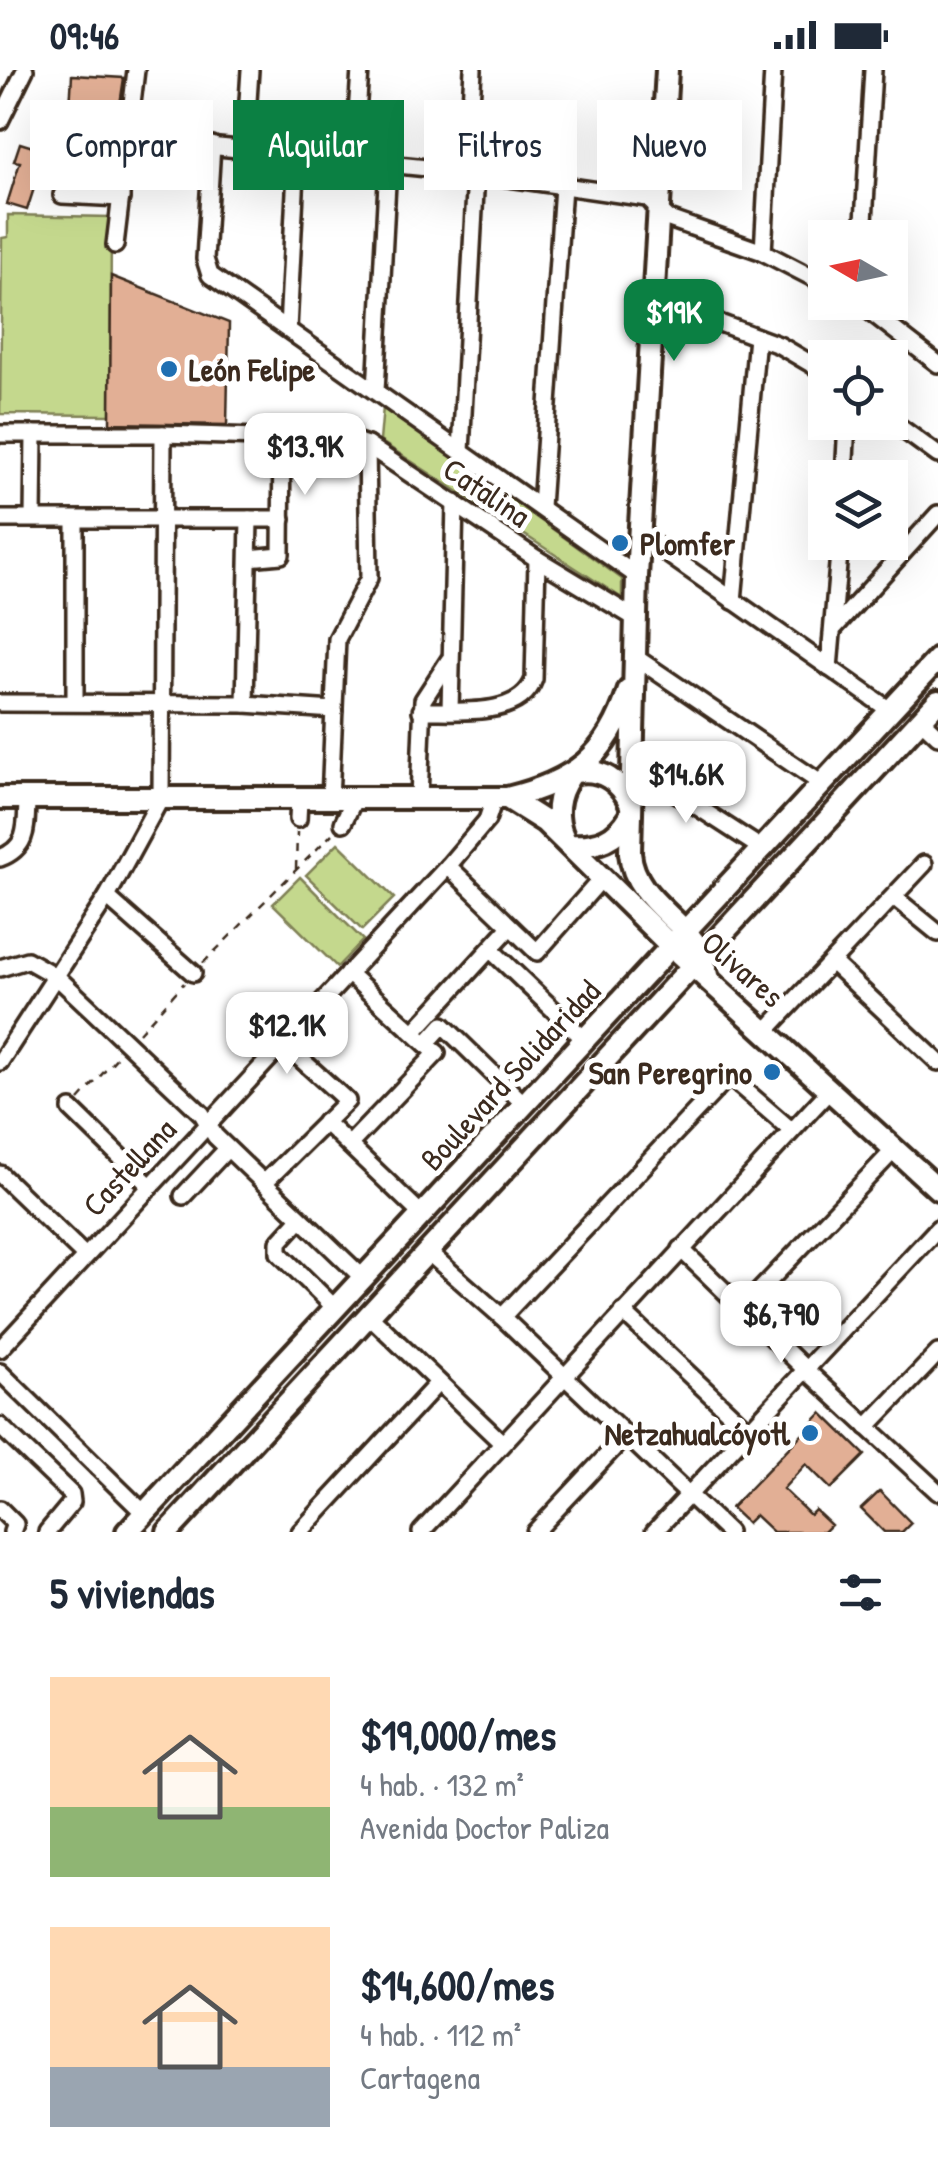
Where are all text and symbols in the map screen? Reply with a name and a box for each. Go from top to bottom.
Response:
text: 09:46 [50,9,119,61]
chip: Comprar [30,100,213,190]
chip: Alquilar [233,100,404,190]
chip: Filtros [424,100,577,190]
chip: Nuevo [597,100,742,190]
north arrow [808,220,908,320]
map controls [808,220,908,560]
pin: $19K [615,279,733,364]
text: $19K [646,290,702,333]
button: locate [808,340,908,440]
place label: León Felipe [189,348,315,392]
marker: León Felipe [158,358,180,380]
pin: $13.9K [224,413,386,498]
text: $13.9K [266,424,344,467]
street label: Catalina [435,447,539,537]
button: layers [808,460,908,560]
place label: Plomfer [640,522,736,565]
marker: Plomfer [609,532,631,554]
pin: $14.6K [605,741,767,826]
text: $14.6K [648,752,724,795]
street label: Olivares [693,921,793,1017]
street label: Boulevard Solidaridad [410,970,610,1180]
pin: $12.1K [206,992,368,1077]
text: $12.1K [248,1003,326,1046]
place label: San Peregrino [589,1051,752,1095]
marker: San Peregrino [761,1061,783,1083]
street label: Castellana [73,1109,185,1225]
pin: $6,790 [700,1281,862,1366]
text: $6,790 [742,1292,820,1335]
place label: Netzahualcóyotl [604,1412,791,1456]
marker: Netzahualcóyotl [799,1422,821,1444]
text: 5 viviendas [50,1564,215,1621]
icon: filters [833,1565,888,1620]
text: $19,000/mes [360,1706,556,1763]
icon: home [130,1717,250,1837]
text: 4 hab. · 132 m² [360,1763,524,1806]
text: Avenida Doctor Paliza [360,1806,609,1849]
text: $14,600/mes [360,1956,554,2013]
icon: home [130,1967,250,2087]
text: 4 hab. · 112 m² [360,2013,521,2056]
text: Cartagena [360,2056,480,2099]

